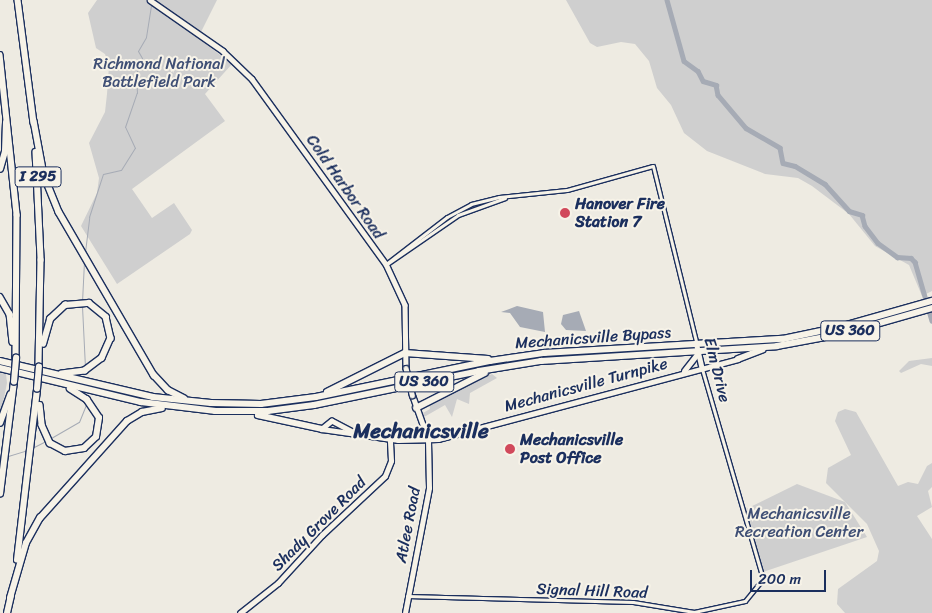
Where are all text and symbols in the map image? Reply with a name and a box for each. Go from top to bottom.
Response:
park label: Richmond National Battlefield Park [93,54,225,92]
street label: Cold Harbor Road [302,131,388,243]
road number: I 295 [14,164,62,190]
place label: Hanover Fire Station 7 [575,194,665,232]
marker: Hanover Fire Station 7 [559,207,571,219]
road number: US 360 [820,318,880,344]
street label: Mechanicsville Bypass [514,323,672,353]
street label: Elm Drive [700,336,734,404]
street label: Mechanicsville Turnpike [502,354,670,416]
road number: US 360 [394,370,454,394]
district label: Mechanicsville [353,418,489,444]
place label: Mechanicsville Post Office [520,430,623,468]
marker: Mechanicsville Post Office [504,443,516,455]
street label: Shady Grove Road [268,473,370,575]
street label: Atlee Road [391,485,425,565]
park label: Mechanicsville Recreation Center [734,504,864,542]
scale bar [752,560,828,592]
text: 200 m [758,566,801,592]
street label: Signal Hill Road [536,579,648,603]

